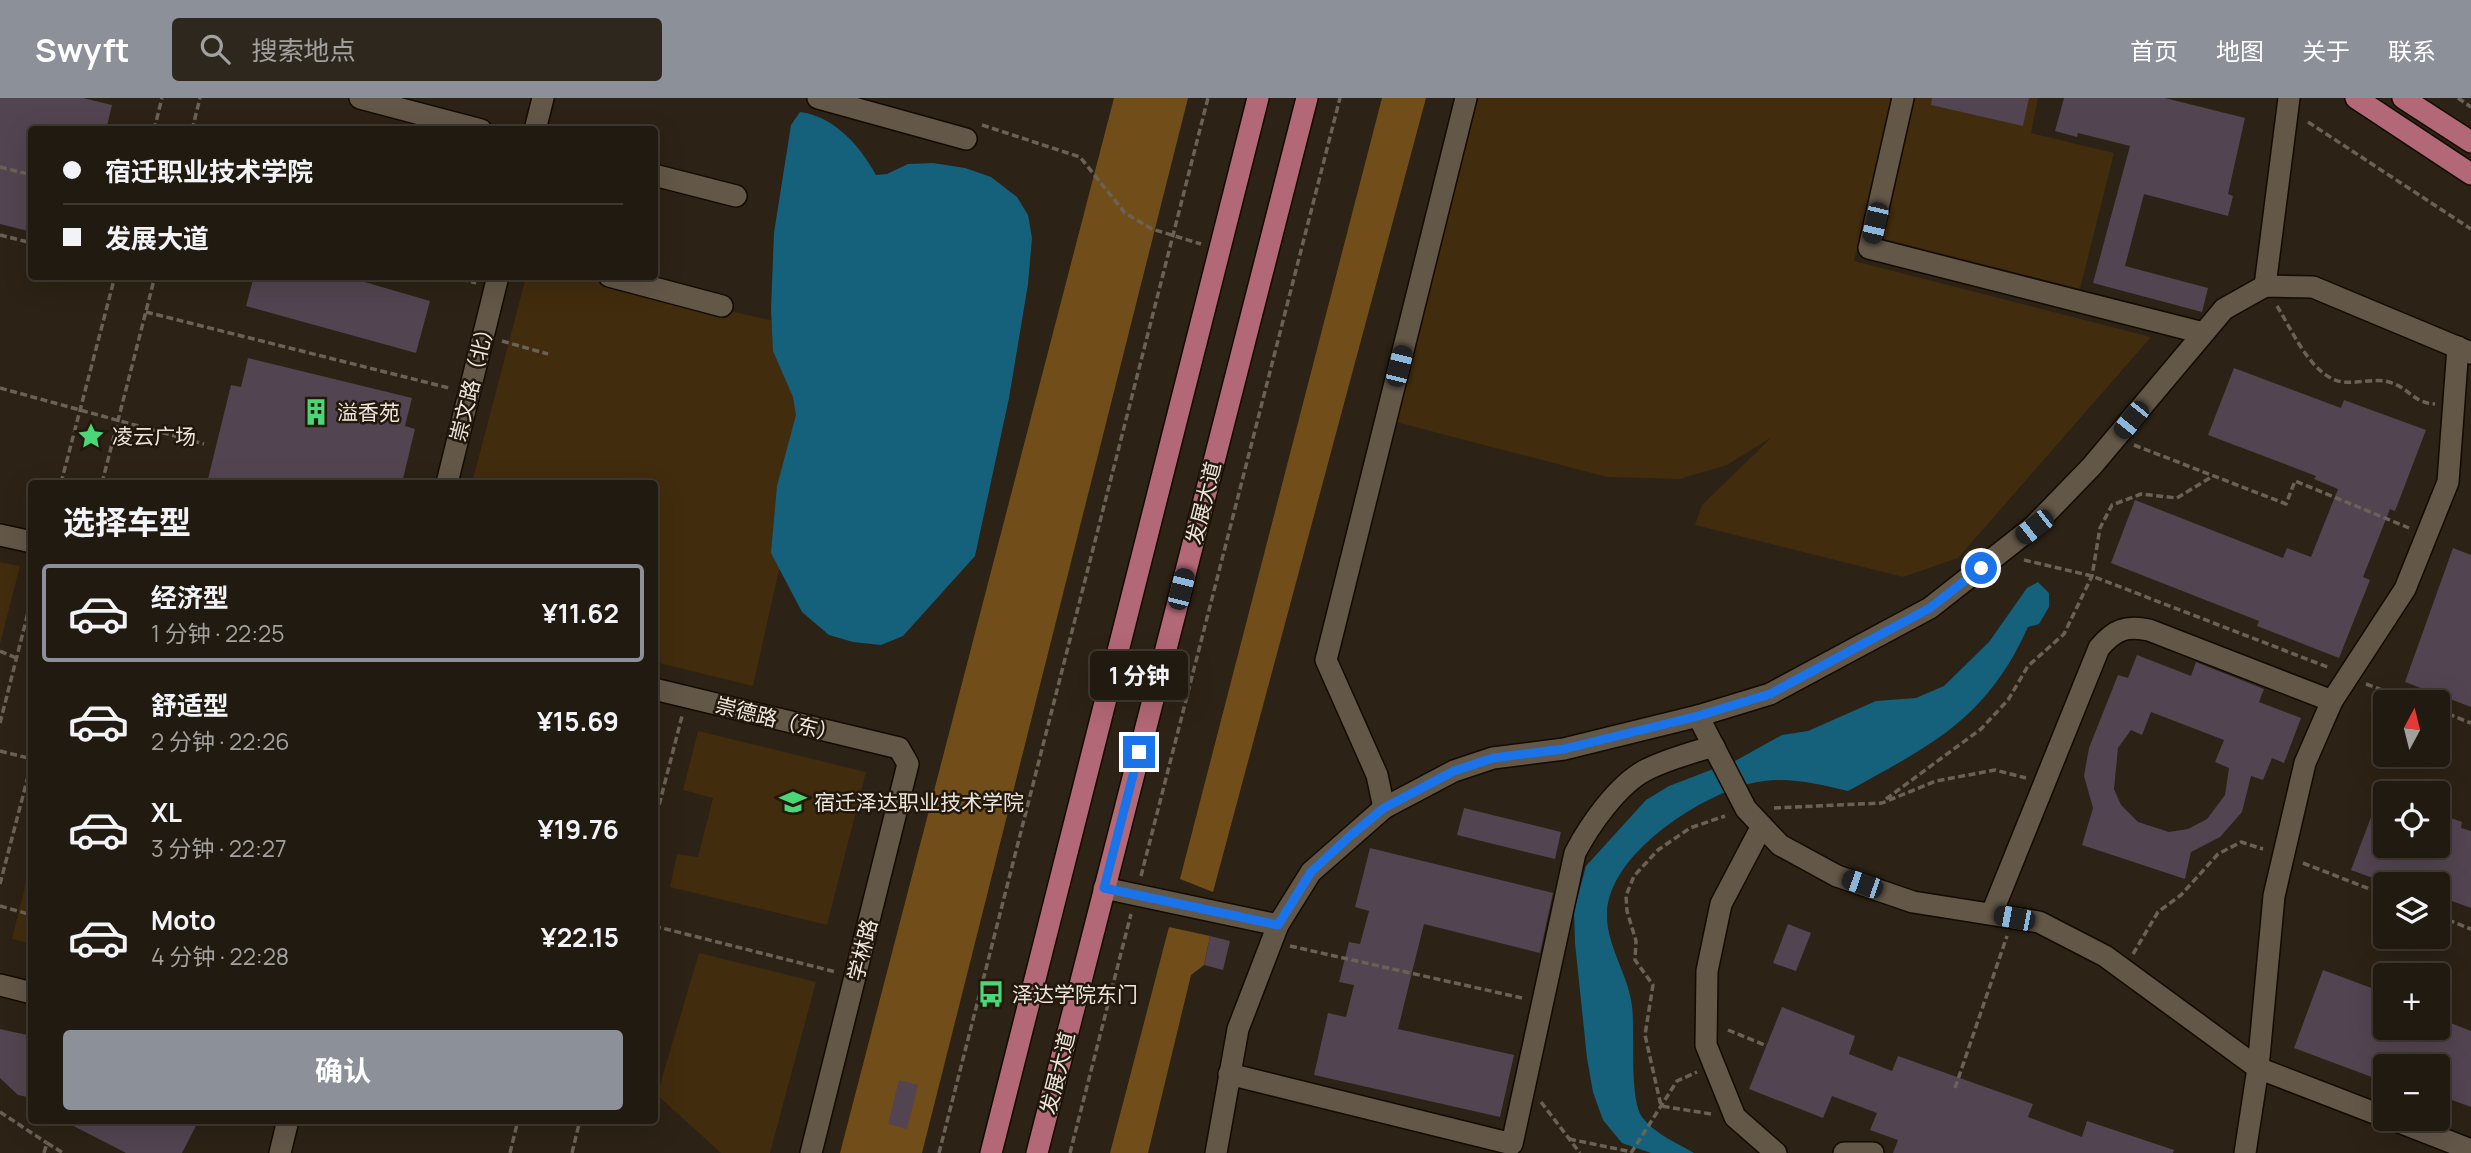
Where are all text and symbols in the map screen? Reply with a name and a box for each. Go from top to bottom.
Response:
search box [172,18,662,81]
text: Swyft [35,27,130,72]
icon: search [196,30,234,68]
text: 搜索地点 [252,32,356,68]
text: 首页 [2130,34,2178,67]
text: 地图 [2216,34,2264,67]
text: 关于 [2302,34,2350,67]
text: 联系 [2388,34,2436,67]
text: 宿迁职业技术学院 [105,153,313,189]
car [1861,200,1890,246]
text: 发展大道 [105,220,209,256]
street label: 崇文路（北） [443,315,501,445]
car [1384,343,1415,389]
building icon: 溢香苑 [301,397,331,427]
car [2110,397,2153,443]
place label: 溢香苑 [337,398,400,426]
place icon: 凌云广场 [76,421,106,451]
place label: 凌云广场 [112,422,196,450]
street label: 发展大道 [1179,459,1227,547]
text: 选择车型 [63,500,191,544]
car [2011,506,2058,548]
route start [1965,552,1997,584]
car [1166,566,1197,612]
text: 经济型 [151,579,229,615]
icon: car [67,582,130,645]
text: ¥11.62 [542,595,619,631]
text: 1 分钟 · 22:25 [151,617,284,649]
callout: 1 分钟 [1090,650,1188,700]
text: 1 分钟 [1109,659,1169,691]
text: 舒适型 [151,687,229,723]
icon: car [67,690,130,753]
street label: 崇德路（东） [712,690,842,748]
north arrow [2373,690,2450,766]
map controls [2373,690,2450,1131]
text: ¥15.69 [537,703,619,739]
text: 2 分钟 · 22:26 [151,725,290,757]
route end [1123,736,1155,768]
button: locate [2373,781,2450,858]
school or university icon: 宿迁泽达职业技术学院 [778,787,808,817]
place label: 宿迁泽达职业技术学院 [814,788,1024,816]
text: XL [151,794,182,830]
icon: car [67,798,130,861]
text: ¥19.76 [538,811,619,847]
text: 3 分钟 · 22:27 [151,832,286,864]
car [1839,867,1886,901]
button: layers [2373,872,2450,949]
text: Moto [151,902,216,938]
car [1992,904,2037,932]
icon: car [67,906,130,969]
street label: 学林路 [841,916,883,984]
text: ¥22.15 [541,919,619,955]
text: 4 分钟 · 22:28 [151,940,289,972]
button: + [2373,963,2450,1040]
bus stop icon: 泽达学院东门 [976,979,1006,1009]
place label: 泽达学院东门 [1012,980,1138,1008]
street label: 发展大道 [1033,1029,1081,1117]
button: 确认 [63,1030,623,1110]
button: − [2373,1054,2450,1131]

